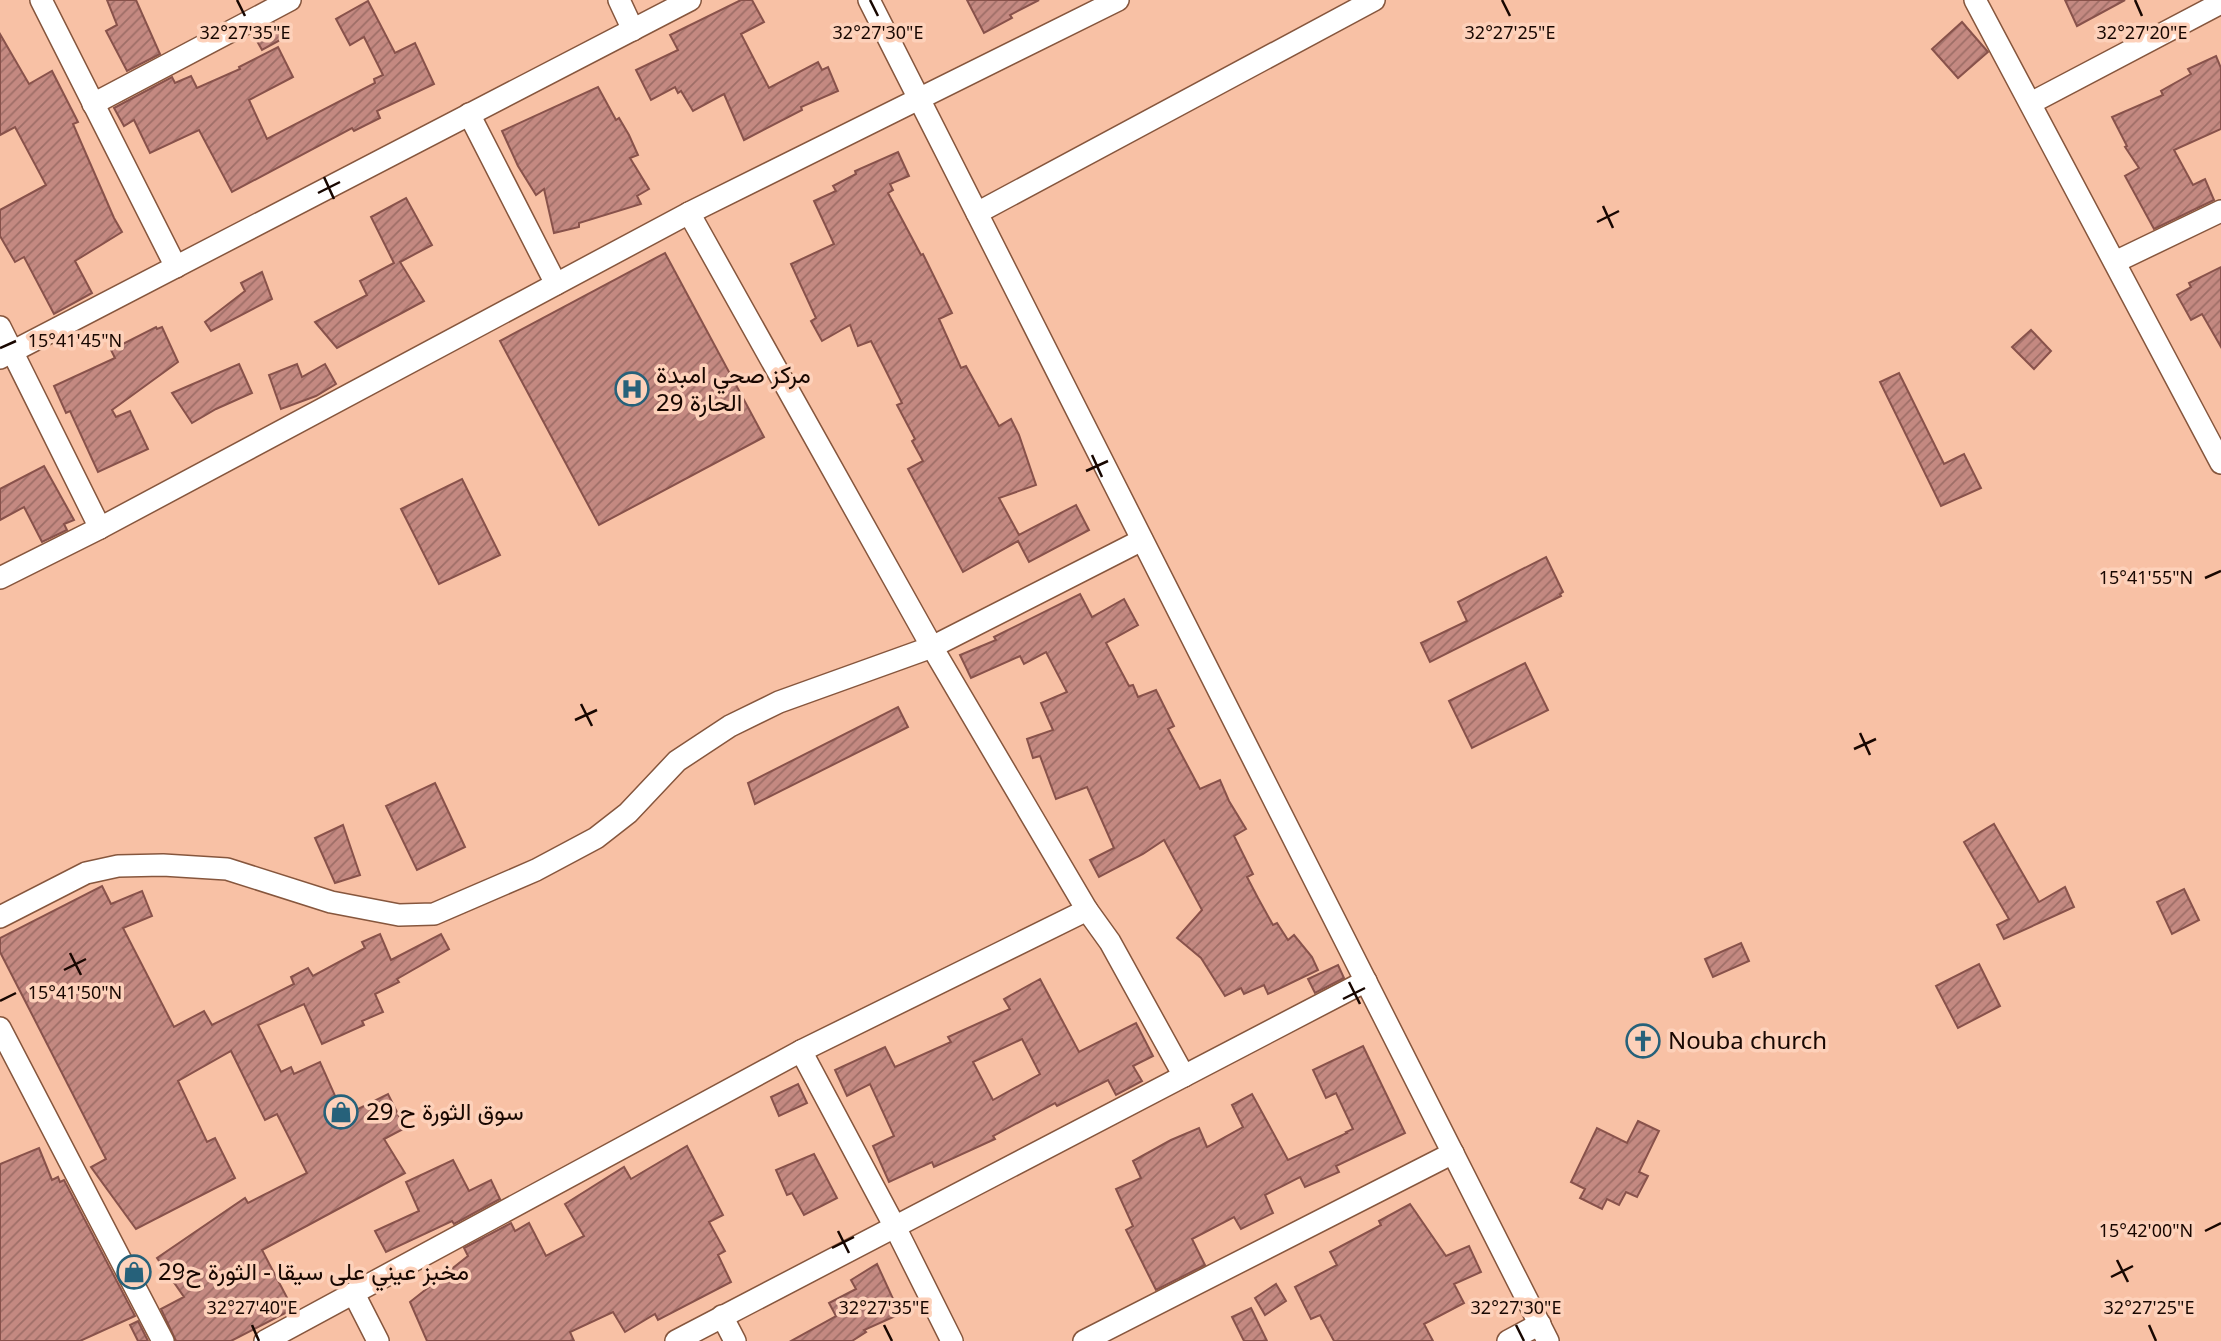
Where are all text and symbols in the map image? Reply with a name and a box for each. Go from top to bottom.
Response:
text: 32°27'35"E [200,20,290,44]
text: 32°27'30"E [833,20,923,44]
text: 32°27'25"E [1465,20,1555,44]
text: 32°27'20"E [2097,20,2187,44]
text: 15°41'45"N [28,328,122,352]
place label: مركز صحي امبدة الحارة 29 [656,357,811,418]
hospital icon: مركز صحي امبدة الحارة 29 [613,370,651,408]
text: 15°41'55"N [2099,565,2193,589]
text: 15°41'50"N [28,980,122,1004]
church icon: Nouba church [1624,1022,1662,1060]
place label: Nouba church [1668,1023,1827,1056]
shop icon: سوق الثورة ح 29 [322,1093,360,1131]
place label: سوق الثورة ح 29 [366,1094,524,1128]
text: 15°42'00"N [2099,1218,2193,1242]
shop icon: مخبز عيني على سيقا - الثورة ح29 [115,1253,153,1291]
place label: مخبز عيني على سيقا - الثورة ح29 [158,1254,469,1291]
text: 32°27'40"E [207,1295,297,1319]
text: 32°27'35"E [839,1295,929,1319]
text: 32°27'30"E [1471,1295,1561,1319]
text: 32°27'25"E [2104,1295,2194,1319]

